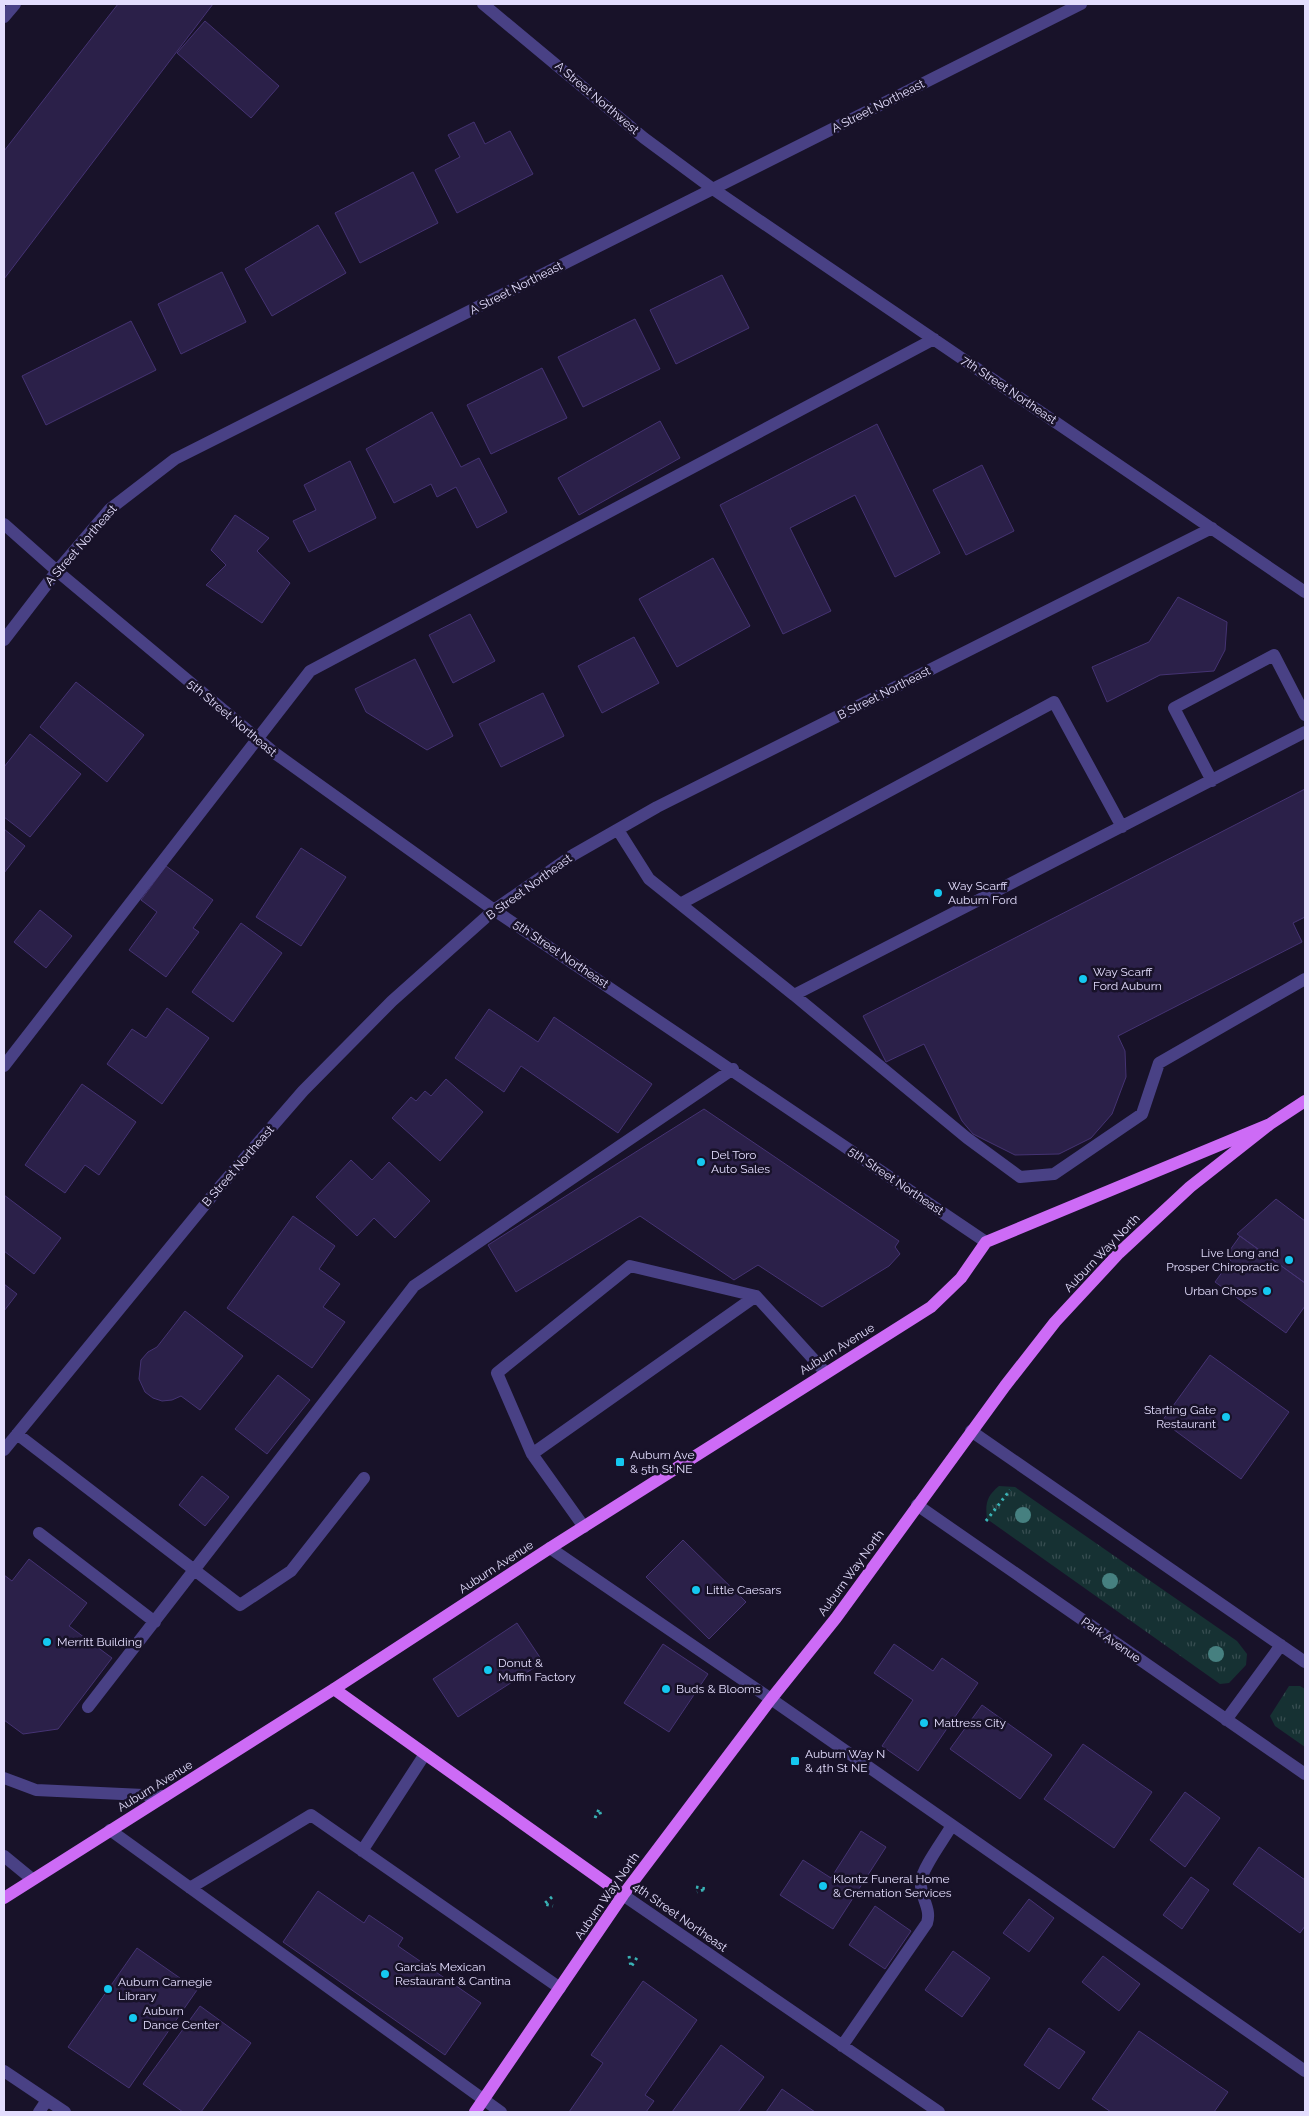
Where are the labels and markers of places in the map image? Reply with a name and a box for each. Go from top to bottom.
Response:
place label: Way Scarff Auburn Ford [948,879,1017,907]
marker: Way Scarff Auburn Ford [932,887,944,899]
place label: Way Scarff Ford Auburn [1093,965,1162,993]
marker: Way Scarff Ford Auburn [1077,973,1089,985]
place label: Del Toro Auto Sales [711,1148,770,1176]
marker: Del Toro Auto Sales [695,1156,707,1168]
place label: Live Long and Prosper Chiropractic [1166,1246,1279,1274]
marker: Live Long and Prosper Chiropractic [1283,1254,1295,1266]
place label: Urban Chops [1184,1284,1257,1298]
marker: Urban Chops [1261,1285,1273,1297]
place label: Starting Gate Restaurant [1144,1403,1216,1431]
marker: Starting Gate Restaurant [1220,1411,1232,1423]
place label: Auburn Ave & 5th St NE [630,1448,694,1476]
marker: Auburn Ave & 5th St NE [614,1456,626,1468]
place label: Little Caesars [706,1583,781,1597]
marker: Little Caesars [690,1584,702,1596]
place label: Merritt Building [57,1635,142,1649]
marker: Merritt Building [41,1636,53,1648]
place label: Donut & Muffin Factory [498,1656,576,1684]
marker: Donut & Muffin Factory [482,1664,494,1676]
place label: Buds & Blooms [676,1682,761,1696]
marker: Buds & Blooms [660,1683,672,1695]
place label: Mattress City [934,1716,1007,1730]
marker: Mattress City [918,1717,930,1729]
place label: Auburn Way N & 4th St NE [805,1747,885,1775]
marker: Auburn Way N & 4th St NE [789,1755,801,1767]
place label: Klontz Funeral Home & Cremation Services [833,1872,952,1900]
marker: Klontz Funeral Home & Cremation Services [817,1880,829,1892]
place label: Garcia’s Mexican Restaurant & Cantina [395,1960,511,1988]
marker: Garcia’s Mexican Restaurant & Cantina [379,1968,391,1980]
place label: Auburn Carnegie Library [118,1975,212,2003]
marker: Auburn Carnegie Library [102,1983,114,1995]
place label: Auburn Dance Center [143,2004,220,2032]
marker: Auburn Dance Center [127,2012,139,2024]

